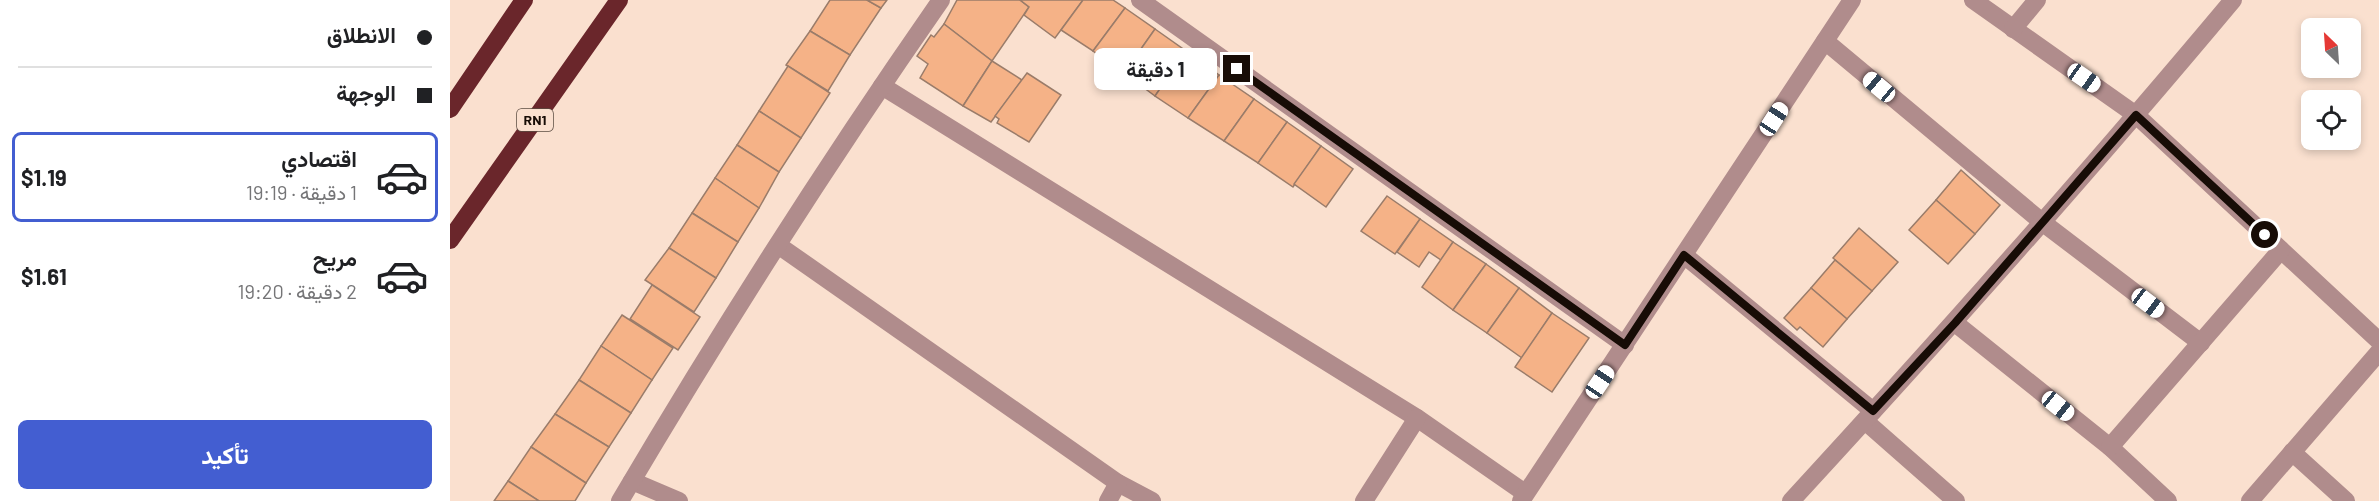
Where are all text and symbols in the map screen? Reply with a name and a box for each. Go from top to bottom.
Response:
north arrow [2301,18,2361,78]
map controls [2301,18,2361,150]
text: الانطلاق [327,21,396,47]
callout: 1 دقيقة [1093,48,1216,90]
route end [1223,55,1250,82]
text: 1 دقيقة [1126,57,1185,81]
car [2064,60,2104,96]
car [1859,69,1899,105]
text: الوجهة [336,79,396,105]
button: locate [2301,90,2361,150]
car [1757,99,1791,139]
road number: RN1 [517,109,553,131]
text: اقتصادي [281,145,357,171]
icon: car [375,150,429,204]
text: $1.19 [21,164,67,190]
text: 1 دقيقة · 19:19 [246,180,357,204]
route start [2251,221,2278,248]
text: مريح [313,244,357,270]
icon: car [375,249,429,303]
text: $1.61 [21,263,67,289]
text: 2 دقيقة · 19:20 [238,279,357,303]
car [2128,285,2168,321]
car [1582,362,1618,402]
car [2038,388,2078,424]
button: تأكيد [18,420,432,489]

